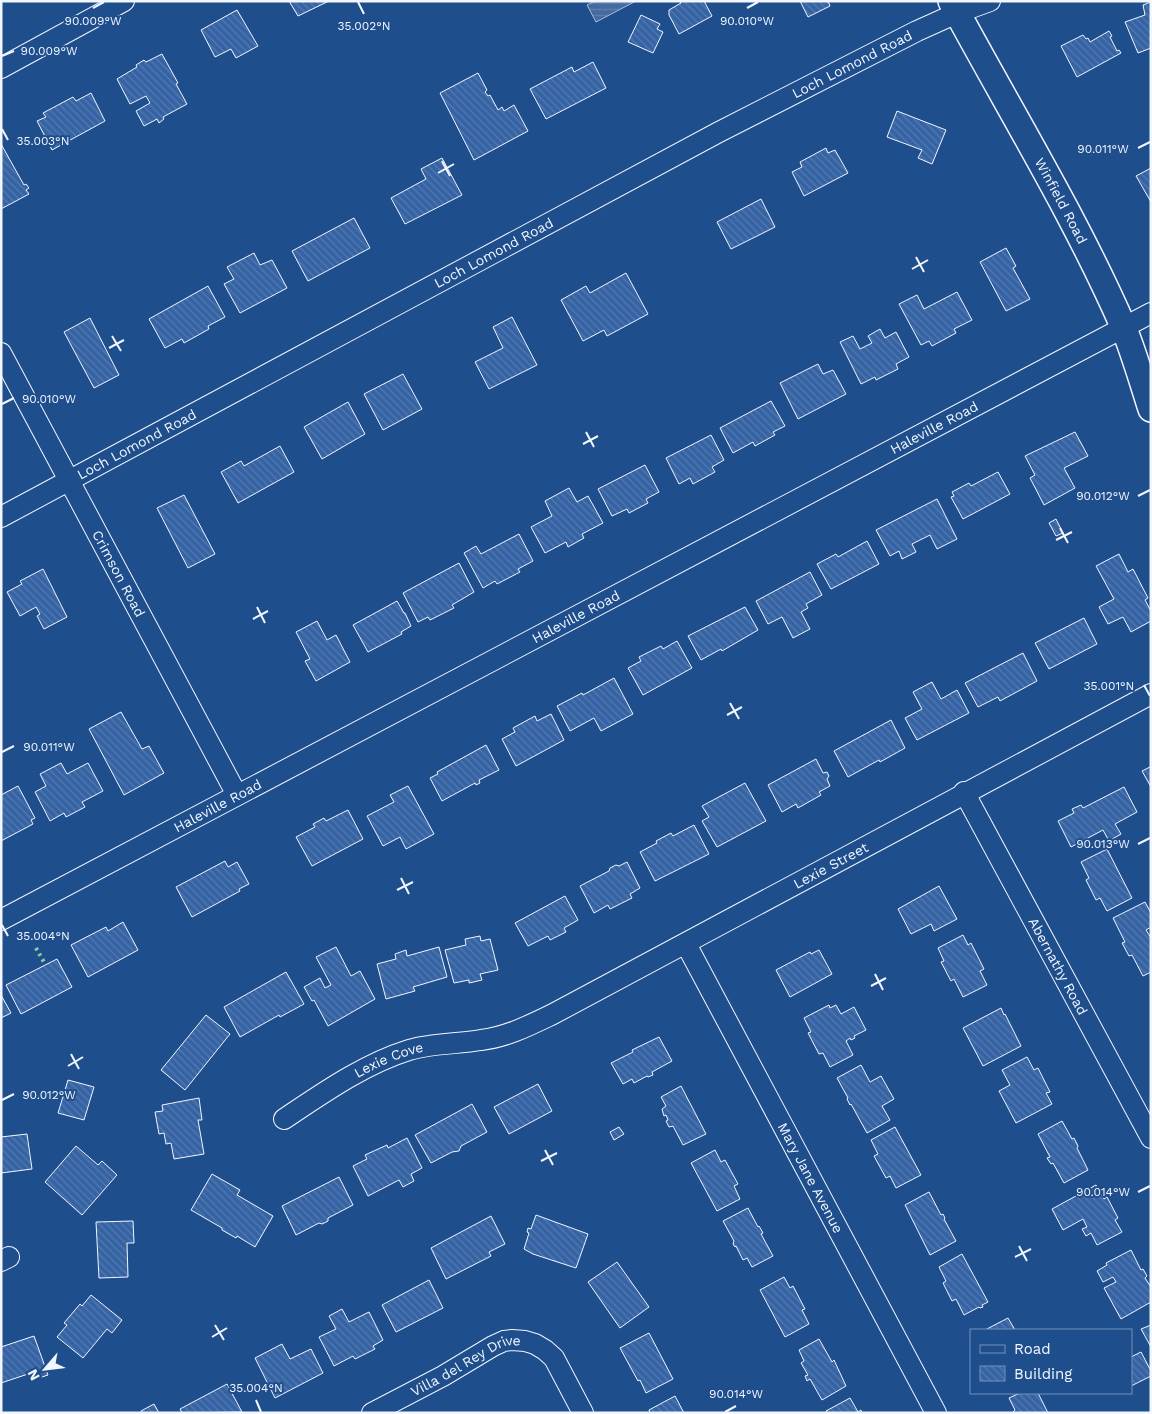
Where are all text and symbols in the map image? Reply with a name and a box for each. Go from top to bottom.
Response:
text: 90.009°W [65,14,122,28]
text: 90.010°W [720,14,775,28]
text: 35.002°N [337,19,391,33]
street label: Loch Lomond Road [789,27,915,101]
text: 90.009°W [21,44,78,58]
text: 35.003°N [17,134,69,148]
text: 90.011°W [1077,142,1129,156]
street label: Winfield Road [1032,155,1090,246]
street label: Loch Lomond Road [431,214,556,291]
text: 90.010°W [22,392,77,406]
street label: Haleville Road [887,398,981,457]
street label: Loch Lomond Road [74,406,199,483]
text: 90.012°W [1076,489,1130,503]
street label: Crimson Road [89,527,148,620]
street label: Haleville Road [529,587,622,646]
text: 35.001°N [1084,679,1134,693]
text: 90.011°W [23,740,75,754]
street label: Haleville Road [171,776,264,835]
text: 90.013°W [1076,837,1130,851]
street label: Lexie Street [791,839,871,892]
street label: Abernathy Road [1025,915,1091,1018]
text: 35.004°N [16,929,70,943]
street label: Lexie Cove [351,1039,425,1081]
text: 90.012°W [22,1088,76,1102]
street label: Mary Jane Avenue [775,1120,847,1236]
text: 90.014°W [1076,1185,1130,1199]
legend [970,1329,1132,1394]
street label: Villa del Rey Drive [408,1332,521,1399]
text: Road [1014,1340,1051,1358]
north arrow [20,1344,70,1394]
text: Building [1014,1365,1072,1383]
text: N [24,1367,43,1383]
text: 35.004°N [229,1381,283,1395]
text: 90.014°W [709,1387,763,1401]

